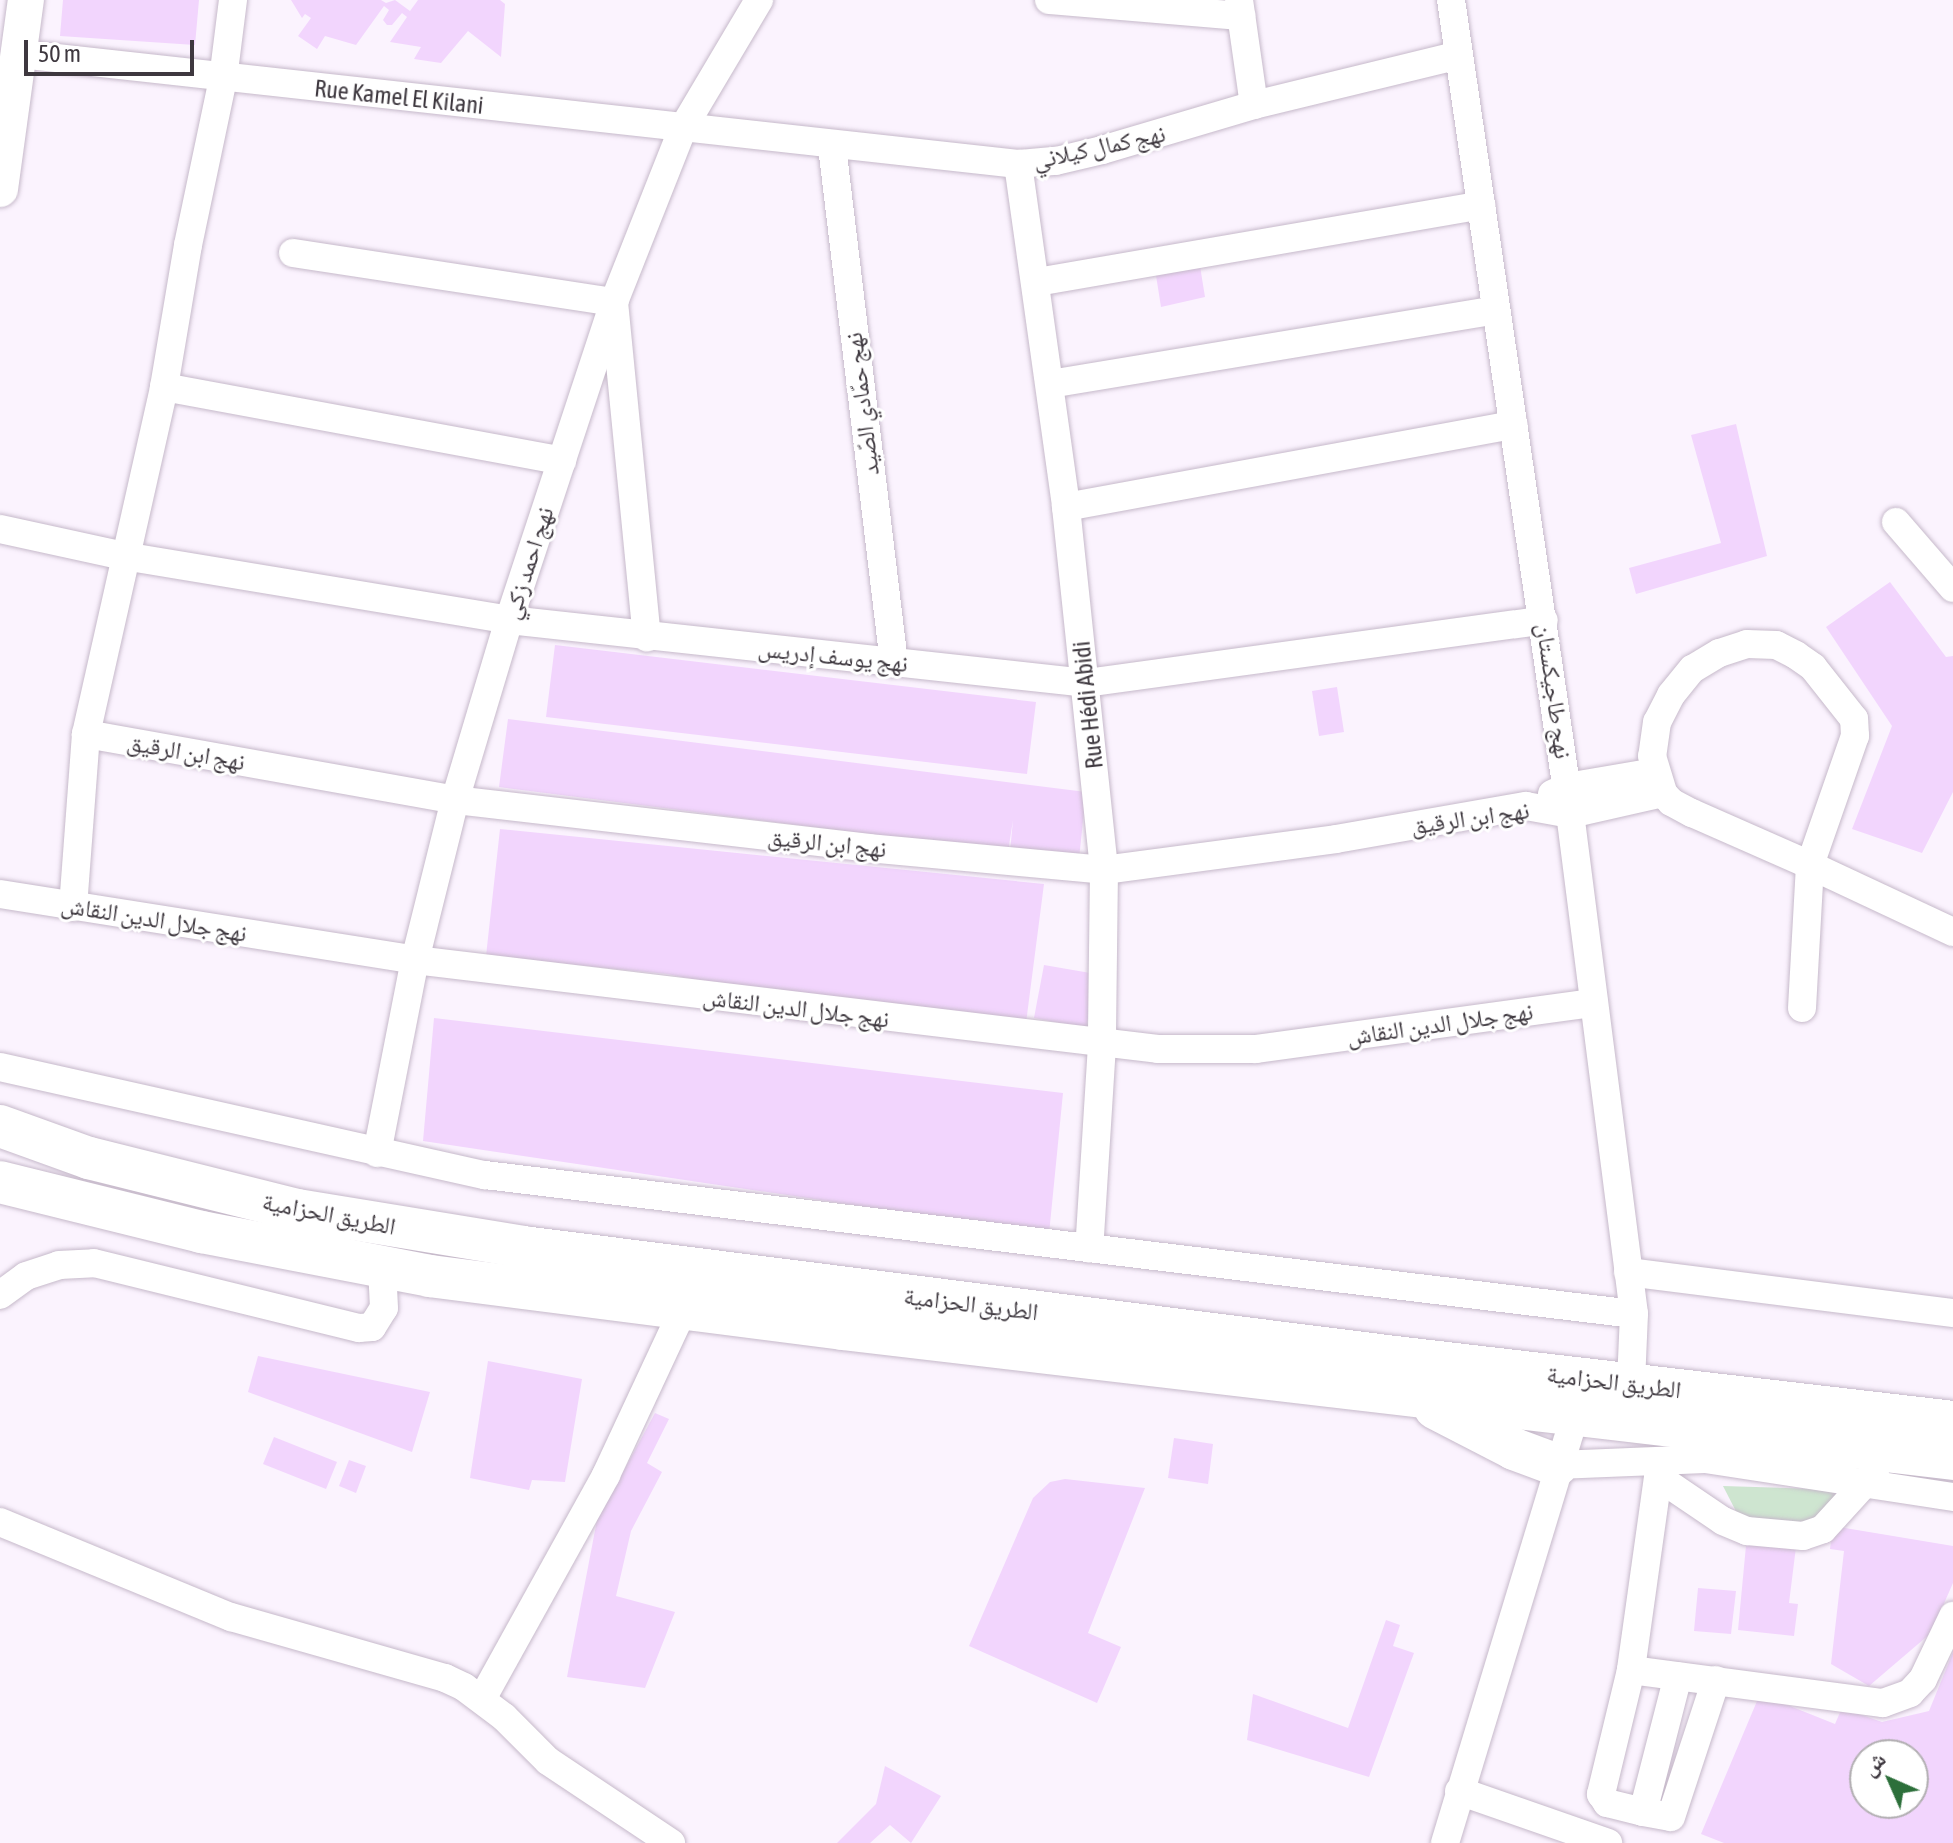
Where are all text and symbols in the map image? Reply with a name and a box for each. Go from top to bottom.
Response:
scale bar [28,24,198,74]
text: 50 m [38,40,81,67]
street label: Rue Kamel El Kilani [313,74,485,120]
street label: نهج كمال كيلاني [1030,119,1168,175]
street label: نهج حمّادي الصّيد [839,331,885,477]
street label: نهج احمد زكي [496,503,560,623]
street label: نهج طاجيكستان [1530,621,1578,761]
street label: نهج يوسف إدريس [757,634,909,678]
street label: Rue Hédi Abidi [1067,640,1109,770]
street label: نهج ابن الرقيق [125,727,247,777]
street label: نهج ابن الرقيق [1409,795,1531,841]
street label: نهج ابن الرقيق [766,822,888,864]
street label: نهج جلال الدين النقاش [59,890,249,948]
street label: نهج جلال الدين النقاش [701,982,891,1034]
street label: نهج جلال الدين النقاش [1345,997,1535,1051]
street label: الطريق الحزامية [260,1187,398,1241]
street label: الطريق الحزامية [902,1281,1040,1327]
street label: الطريق الحزامية [1545,1359,1683,1405]
north arrow [1849,1739,1929,1819]
text: ش [1856,1746,1891,1781]

